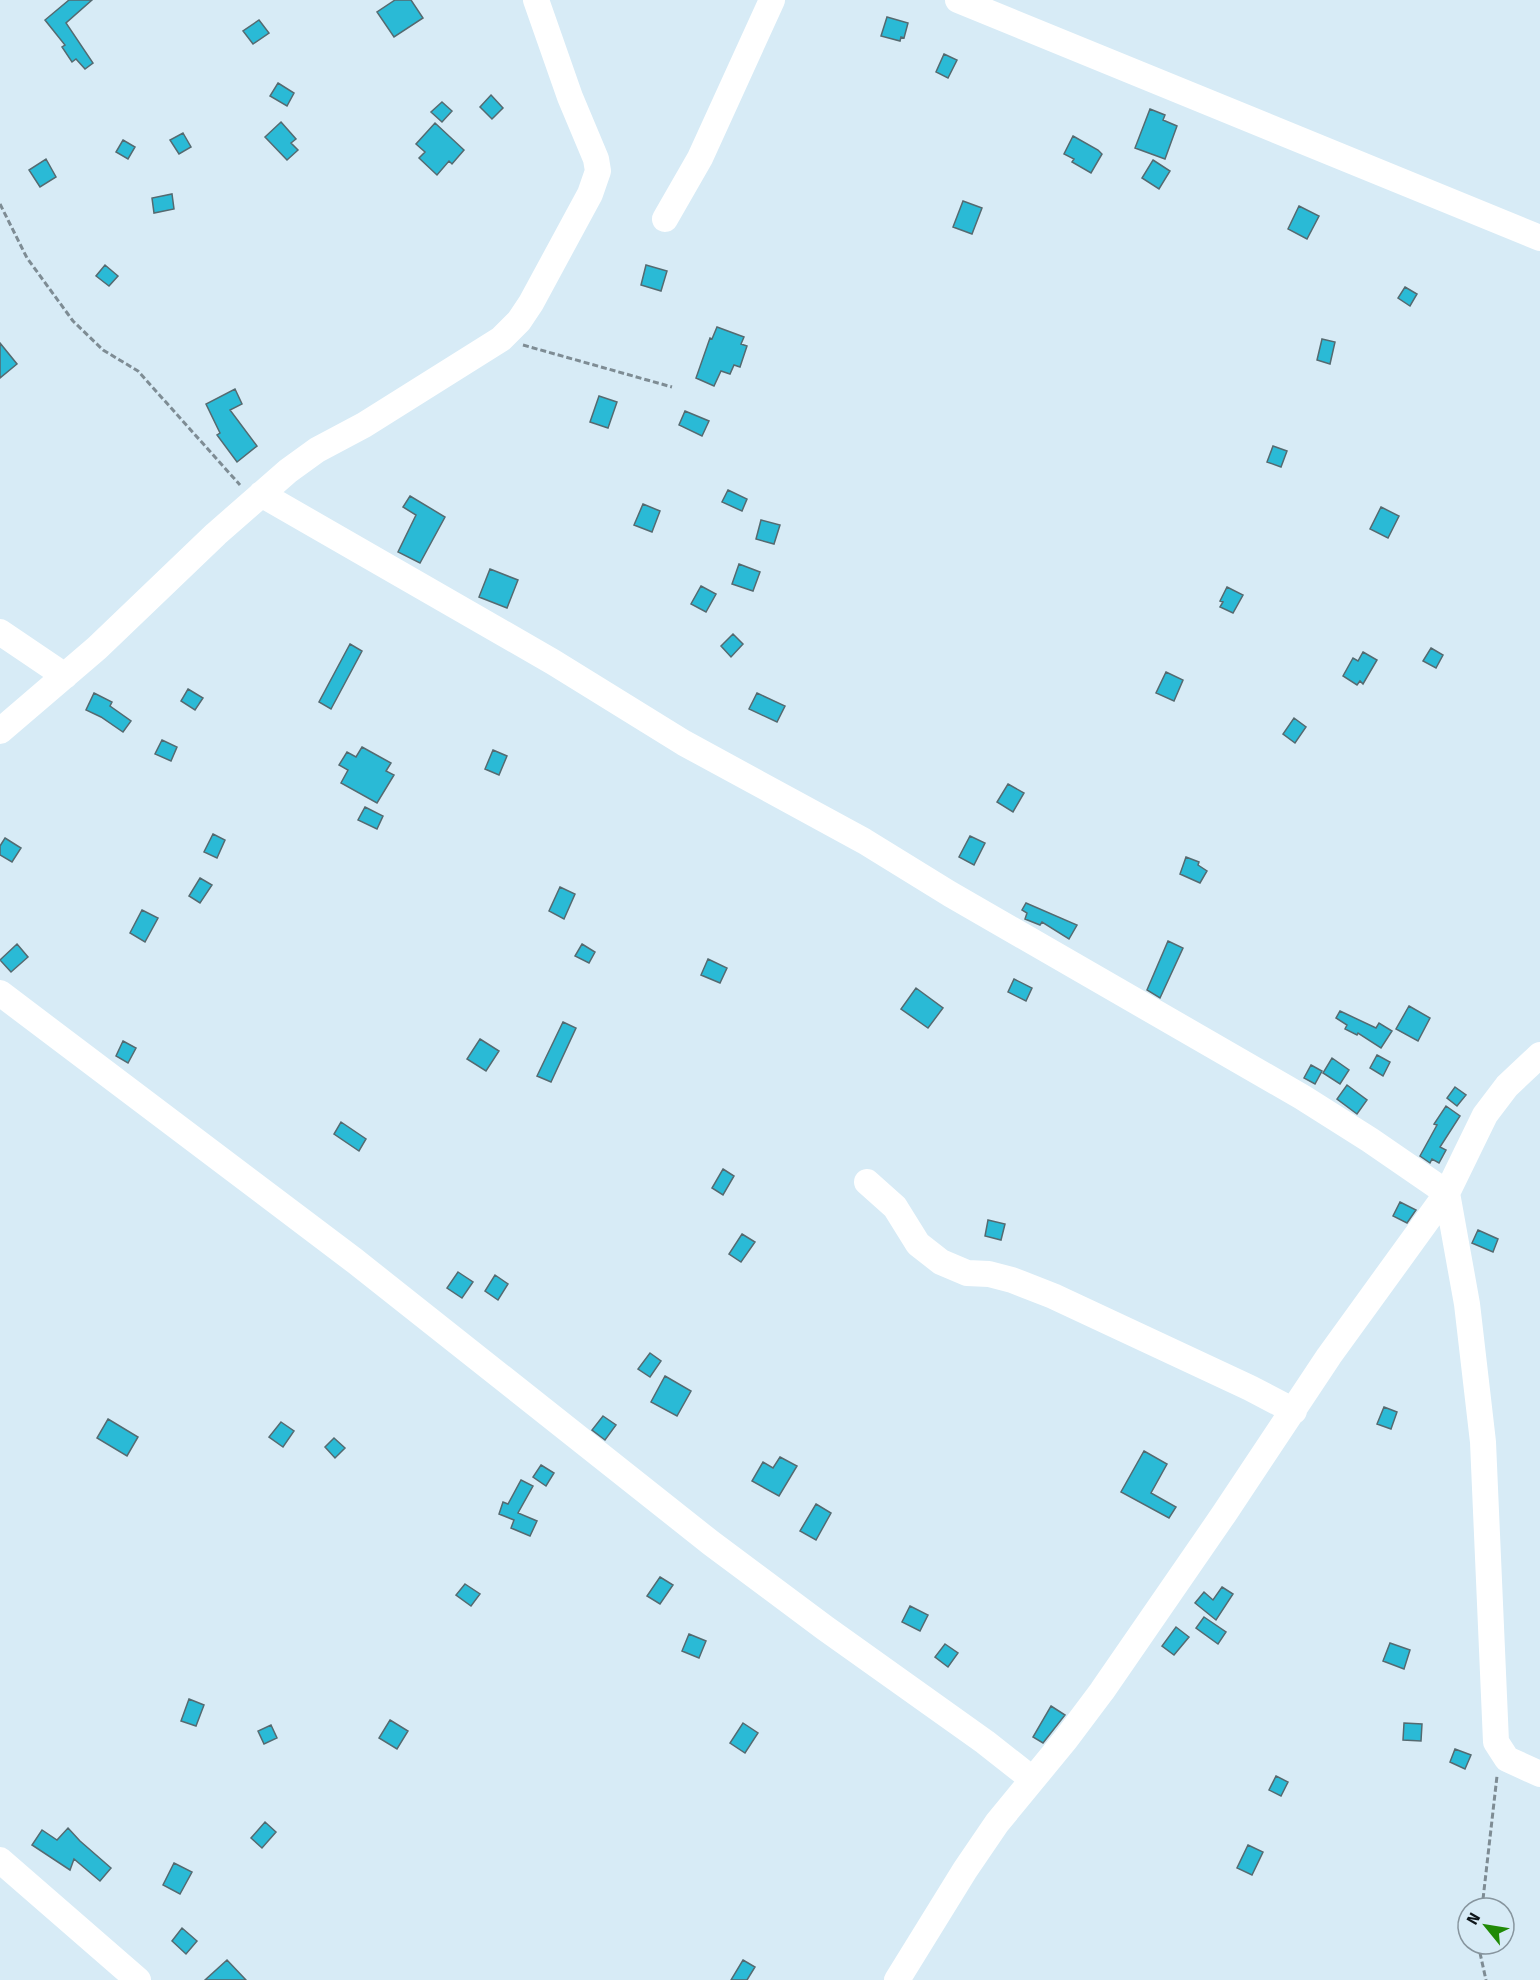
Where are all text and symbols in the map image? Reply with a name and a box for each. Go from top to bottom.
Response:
north arrow [1456,1896,1516,1956]
text: N [1463,1909,1484,1928]

